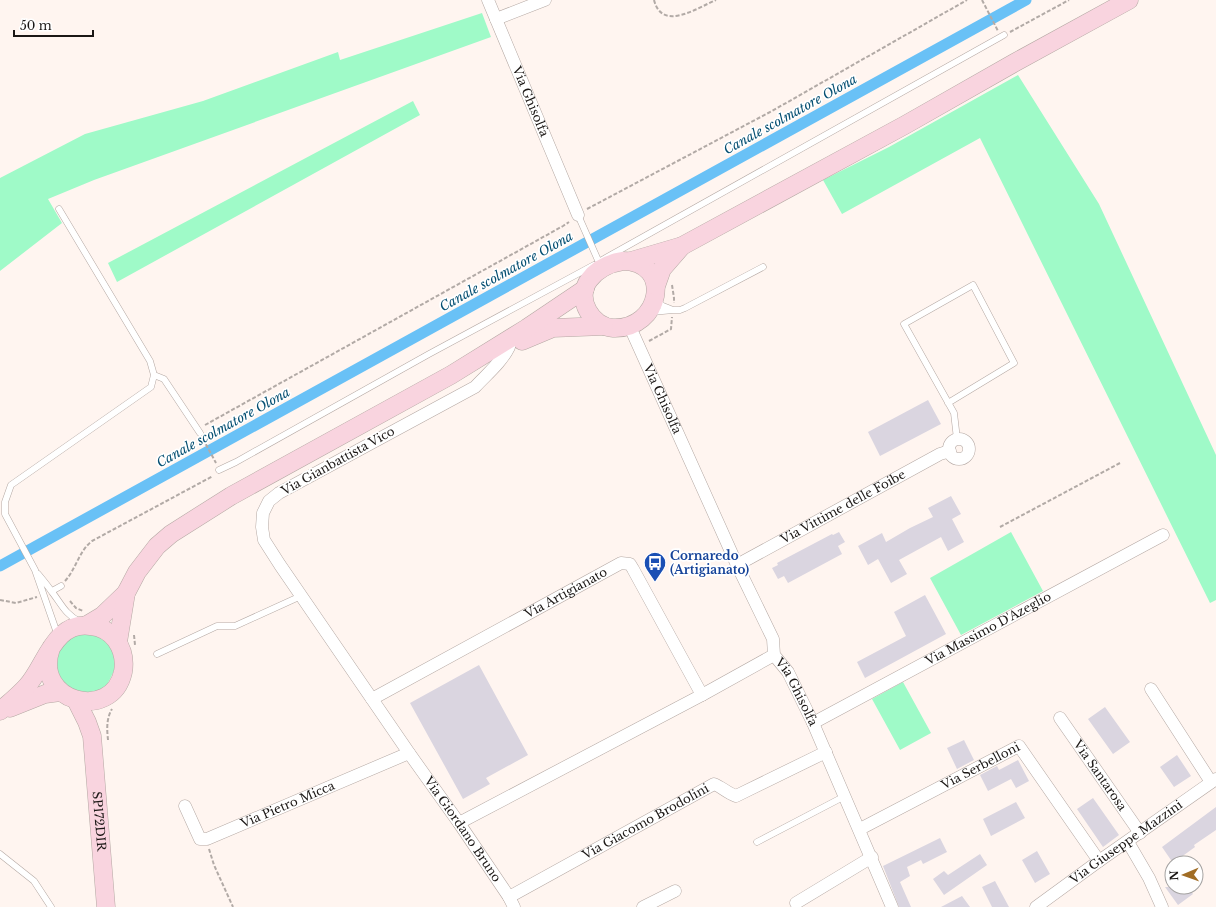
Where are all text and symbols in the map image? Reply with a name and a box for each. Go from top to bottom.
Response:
scale bar [14,12,93,38]
text: 50 m [20,18,52,33]
street label: Via Ghisolfa [509,63,552,139]
water label: Canale scolmatore Olona [720,71,860,158]
water label: Canale scolmatore Olona [436,228,576,315]
street label: Via Ghisolfa [640,361,685,436]
water label: Canale scolmatore Olona [153,384,293,471]
street label: Via Gianbattista Vico [277,423,397,499]
street label: Via Vittime delle Foibe [777,466,908,547]
place label: Cornaredo (Artigianato) [670,548,749,577]
bus stop icon: Cornaredo (Artigianato) [642,550,668,583]
street label: Via Artigianato [521,564,610,622]
street label: Via Massimo D'Azeglio [922,588,1054,669]
street label: Via Ghisolfa [772,654,821,729]
street label: Via Santarosa [1070,736,1130,814]
street label: Via Serbelloni [938,739,1022,793]
street label: Via Giordano Bruno [421,773,505,885]
street label: Via Pietro Micca [237,777,337,831]
street label: Via Giacomo Brodolini [579,780,711,863]
street label: SP172DIR [90,791,109,852]
street label: Via Giuseppe Mazzini [1066,797,1185,887]
north arrow [1164,855,1204,895]
text: N [1167,869,1181,881]

